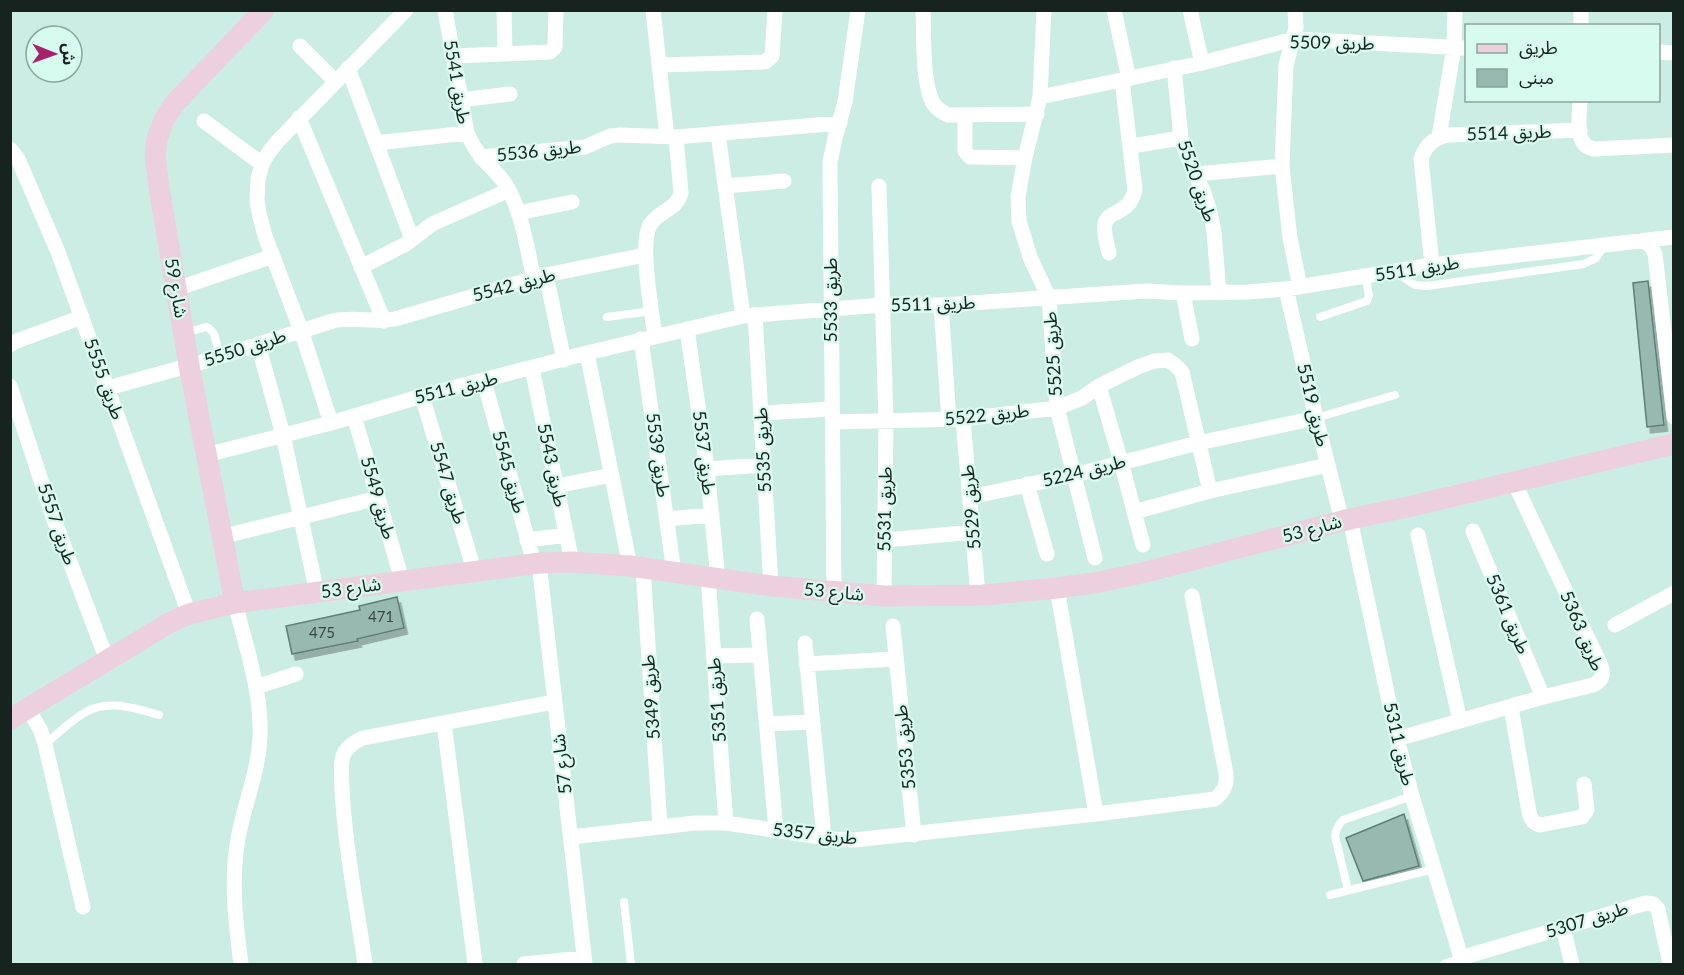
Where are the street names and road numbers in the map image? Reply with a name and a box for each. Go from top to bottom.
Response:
street label: طريق 5509 [1289,30,1375,55]
street label: طريق 5541 [439,38,476,126]
street label: طريق 5514 [1466,120,1552,145]
street label: طريق 5536 [495,135,582,166]
street label: طريق 5520 [1173,137,1222,225]
street label: طريق 5511 [1373,250,1461,287]
street label: شارع 59 [157,256,193,320]
street label: طريق 5533 [819,257,842,343]
street label: طريق 5542 [470,262,558,307]
street label: طريق 5511 [890,291,976,316]
street label: طريق 5525 [1038,311,1067,397]
street label: طريق 5550 [201,323,289,372]
street label: طريق 5555 [79,335,130,423]
street label: طريق 5519 [1292,361,1335,449]
street label: طريق 5511 [412,366,500,409]
street label: طريق 5522 [943,399,1030,430]
street label: طريق 5535 [749,407,776,493]
street label: طريق 5537 [688,409,721,497]
street label: طريق 5539 [641,411,676,499]
street label: طريق 5543 [532,421,573,509]
street label: طريق 5545 [487,428,532,516]
street label: طريق 5547 [425,439,472,527]
street label: طريق 5224 [1040,449,1128,492]
street label: طريق 5549 [356,454,401,542]
street label: طريق 5529 [955,464,986,550]
street label: طريق 5531 [872,466,897,552]
street label: طريق 5557 [33,480,82,568]
street label: شارع 53 [1280,510,1345,550]
street label: طريق 5361 [1481,570,1536,657]
street label: شارع 53 [319,572,383,606]
street label: شارع 53 [803,577,865,609]
street label: طريق 5363 [1555,587,1610,674]
street label: طريق 5349 [636,654,665,740]
street label: طريق 5351 [702,657,731,743]
street label: طريق 5311 [1379,700,1420,788]
street label: طريق 5353 [889,704,920,791]
street label: شارع 57 [546,732,580,796]
street label: طريق 5357 [772,818,859,849]
street label: طريق 5307 [1543,896,1631,943]

